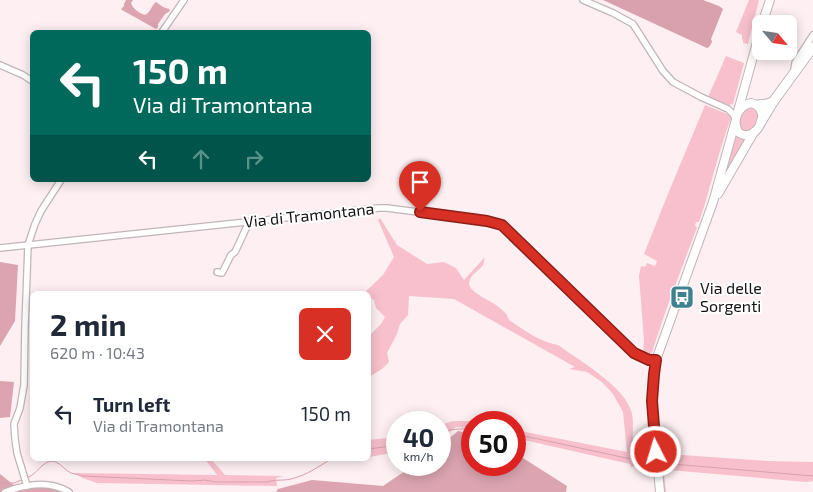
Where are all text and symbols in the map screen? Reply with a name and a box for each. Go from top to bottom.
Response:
north arrow [752,15,798,60]
map controls [752,15,797,60]
text: 150 m [133,49,228,91]
icon: left [50,50,115,115]
text: Via di Tramontana [133,91,313,117]
icon: left [134,145,162,173]
icon: ahead [187,145,215,173]
icon: right [240,145,268,173]
pin [399,161,441,212]
icon: arrive [406,168,434,196]
street label: Via di Tramontana [243,198,375,231]
place label: Via delle Sorgenti [700,278,762,315]
bus stop icon: Via delle Sorgenti [669,284,695,310]
text: 2 min [50,306,127,342]
button: close [299,308,351,360]
text: 620 m · 10:43 [50,343,145,362]
text: Turn left [93,393,170,416]
icon: left [50,400,78,428]
text: 150 m [301,402,351,425]
speed limit sign: 50 [461,411,526,476]
text: Via di Tramontana [93,416,224,435]
text: 40 [403,422,434,452]
position arrow [629,425,681,477]
text: km/h [404,449,433,463]

